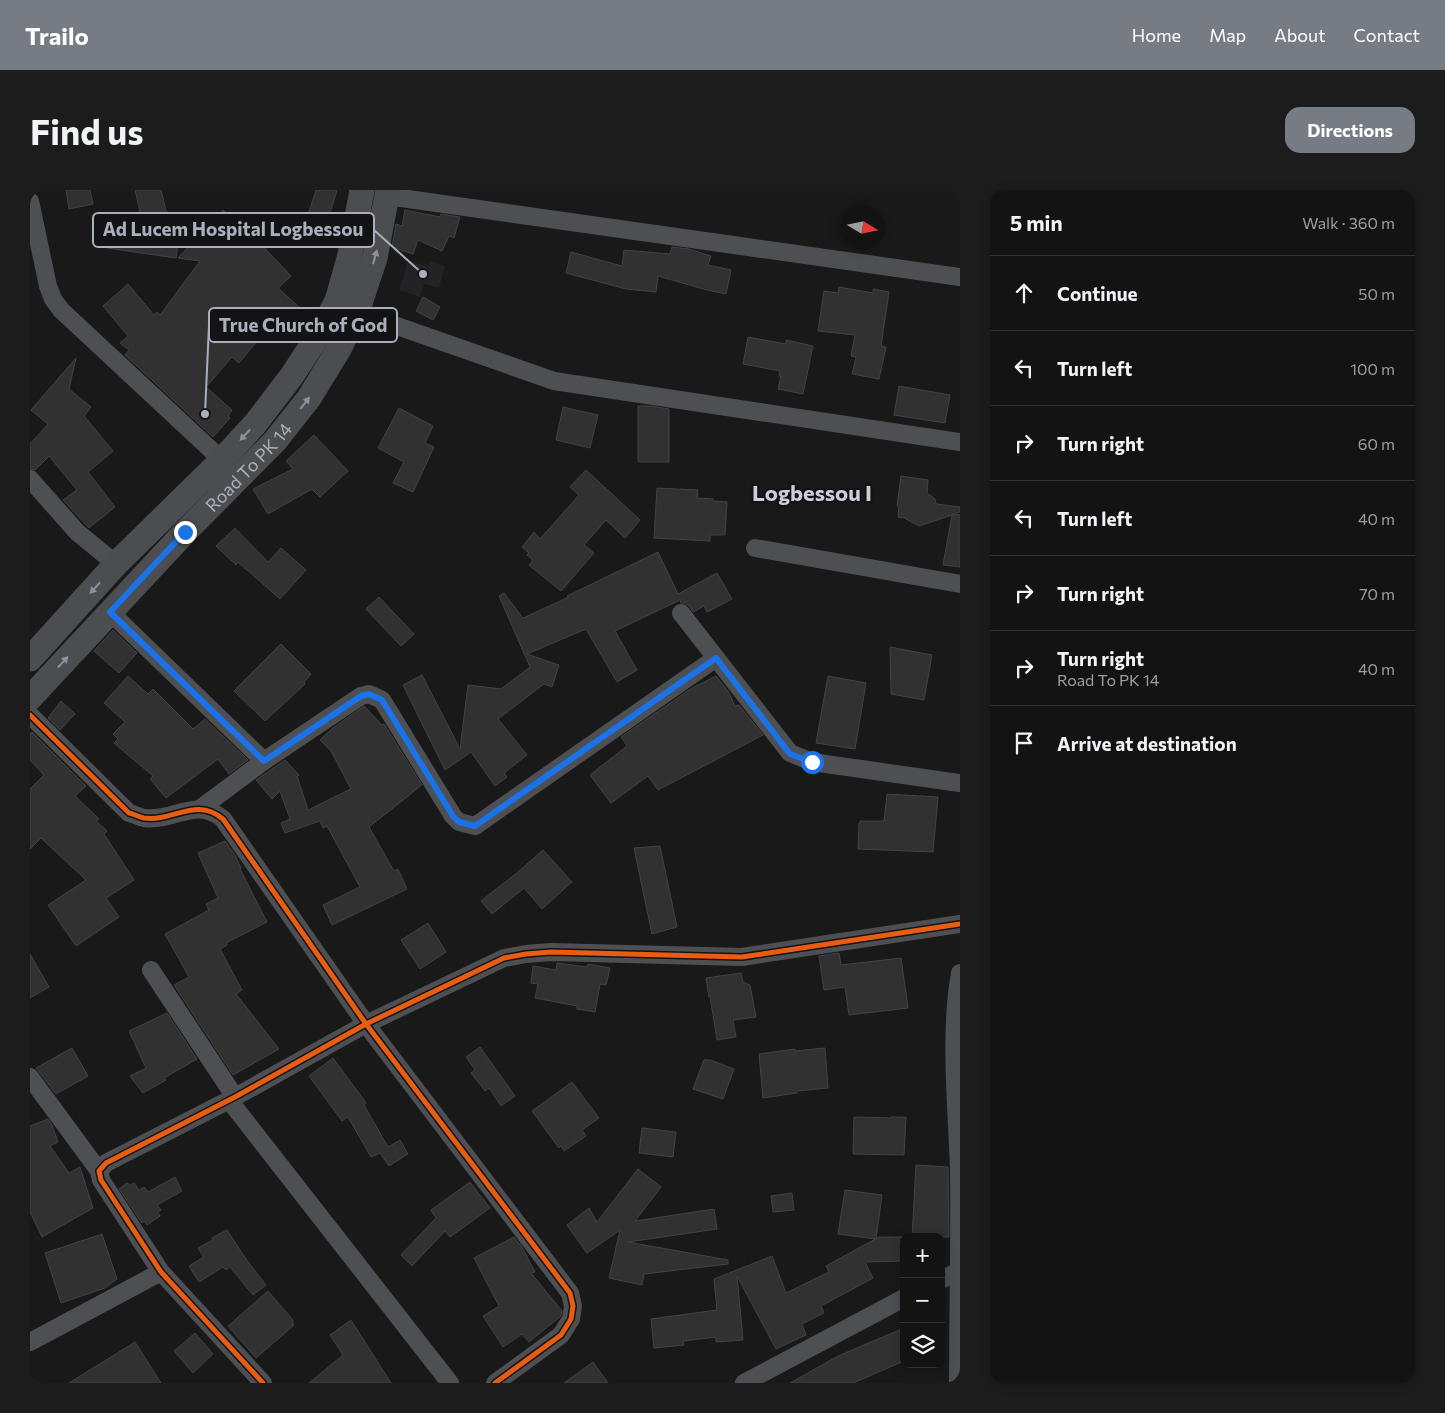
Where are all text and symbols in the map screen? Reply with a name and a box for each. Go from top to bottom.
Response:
text: Trailo [25,21,89,50]
text: Home [1132,24,1181,46]
text: Map [1209,24,1246,46]
text: About [1274,24,1326,46]
text: Contact [1354,24,1420,46]
button: Directions [1285,107,1415,153]
text: Find us [30,109,144,152]
north arrow [840,205,885,250]
text: 5 min [1010,210,1063,235]
callout: Ad Lucem Hospital Logbessou [93,213,374,247]
text: Walk · 360 m [1302,213,1395,232]
text: Ad Lucem Hospital Logbessou [103,217,363,240]
one-way arrow [371,250,379,265]
icon: ahead [1010,279,1038,307]
text: Continue [1057,282,1137,305]
text: 50 m [1358,284,1395,303]
callout: True Church of God [209,308,397,342]
text: True Church of God [219,313,387,336]
icon: left [1010,354,1038,382]
text: Turn left [1057,357,1132,380]
text: 100 m [1350,359,1395,378]
one-way arrow [300,397,311,410]
street label: Road To PK 14 [201,418,296,516]
one-way arrow [240,428,251,441]
icon: right [1010,429,1038,457]
text: Turn right [1057,432,1144,455]
text: 60 m [1358,434,1395,453]
district label: Logbessou I [752,479,872,506]
icon: left [1010,504,1038,532]
text: Turn left [1057,507,1132,530]
text: 40 m [1358,509,1395,528]
route end [174,521,197,544]
icon: right [1010,579,1038,607]
one-way arrow [89,581,100,594]
text: Turn right [1057,582,1144,605]
text: 70 m [1359,584,1395,603]
text: Turn right [1057,647,1144,670]
icon: right [1010,654,1038,682]
one-way arrow [57,657,69,669]
text: 40 m [1358,659,1395,678]
text: Road To PK 14 [1057,670,1159,689]
icon: arrive [1010,729,1038,757]
text: Arrive at destination [1057,732,1237,755]
route start [801,751,824,774]
map controls [900,1233,945,1368]
button: + [900,1233,945,1278]
button: − [900,1278,945,1323]
button: layers [900,1323,945,1368]

